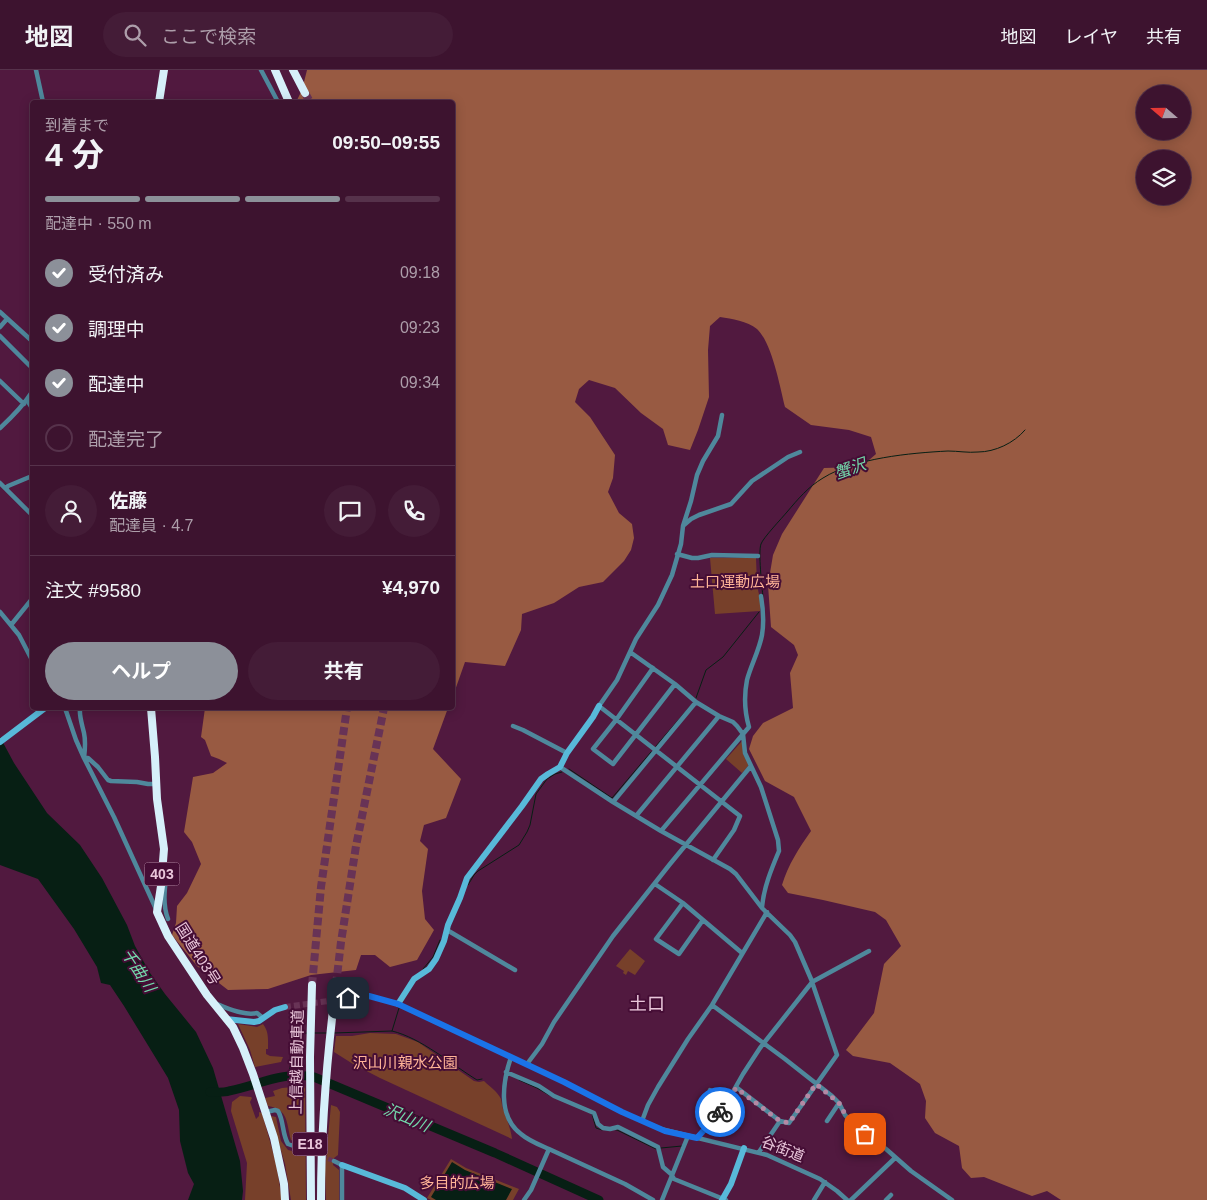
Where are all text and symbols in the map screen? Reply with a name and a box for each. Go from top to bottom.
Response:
search box [103,12,453,57]
icon: search [121,21,149,49]
text: 地図 [25,23,73,50]
text: ここで検索 [161,26,256,47]
text: 地図 [1001,27,1037,47]
text: レイヤ [1065,27,1118,47]
text: 共有 [1146,27,1182,47]
north arrow [1136,85,1191,140]
map controls [1136,85,1191,205]
text: 到着まで [45,117,109,134]
text: 09:50–09:55 [332,132,440,153]
text: 4 分 [45,137,104,173]
button: layers [1136,150,1191,205]
text: 配達中 · 550 m [45,215,152,232]
icon: check [45,259,73,287]
text: 受付済み [88,264,164,285]
text: 09:18 [400,264,440,281]
icon: check [45,314,73,342]
text: 調理中 [88,319,145,340]
text: 09:23 [400,319,440,336]
icon: check [45,369,73,397]
text: 配達中 [88,374,145,395]
text: 09:34 [400,374,440,391]
text: 配達完了 [88,429,164,450]
water label: 蟹沢 [832,455,870,482]
button: person [45,485,97,537]
button: chat [324,485,376,537]
button: phone [388,485,440,537]
text: 佐藤 [109,490,147,511]
text: 配達員 · 4.7 [109,517,193,534]
park label: 土口運動広場 [690,573,780,590]
text: ¥4,970 [382,577,440,598]
text: 注文 #9580 [45,580,141,601]
button: ヘルプ [45,642,238,700]
button: 共有 [248,642,440,700]
road number: 403 [144,862,180,886]
street label: 国道403号 [173,920,224,988]
water label: 千曲川 [118,946,160,997]
pin [327,977,369,1019]
icon: home [334,984,362,1012]
district label: 土口 [629,994,665,1014]
street label: 上信越自動車道 [287,1009,306,1115]
park label: 沢山川親水公園 [352,1054,458,1071]
courier [695,1087,745,1137]
icon: bike [706,1098,734,1126]
water label: 沢山川 [381,1100,434,1135]
pin [844,1113,886,1155]
icon: bag [851,1120,879,1148]
road number: E18 [292,1132,328,1156]
street label: 谷街道 [759,1132,807,1165]
park label: 多目的広場 [419,1174,495,1191]

